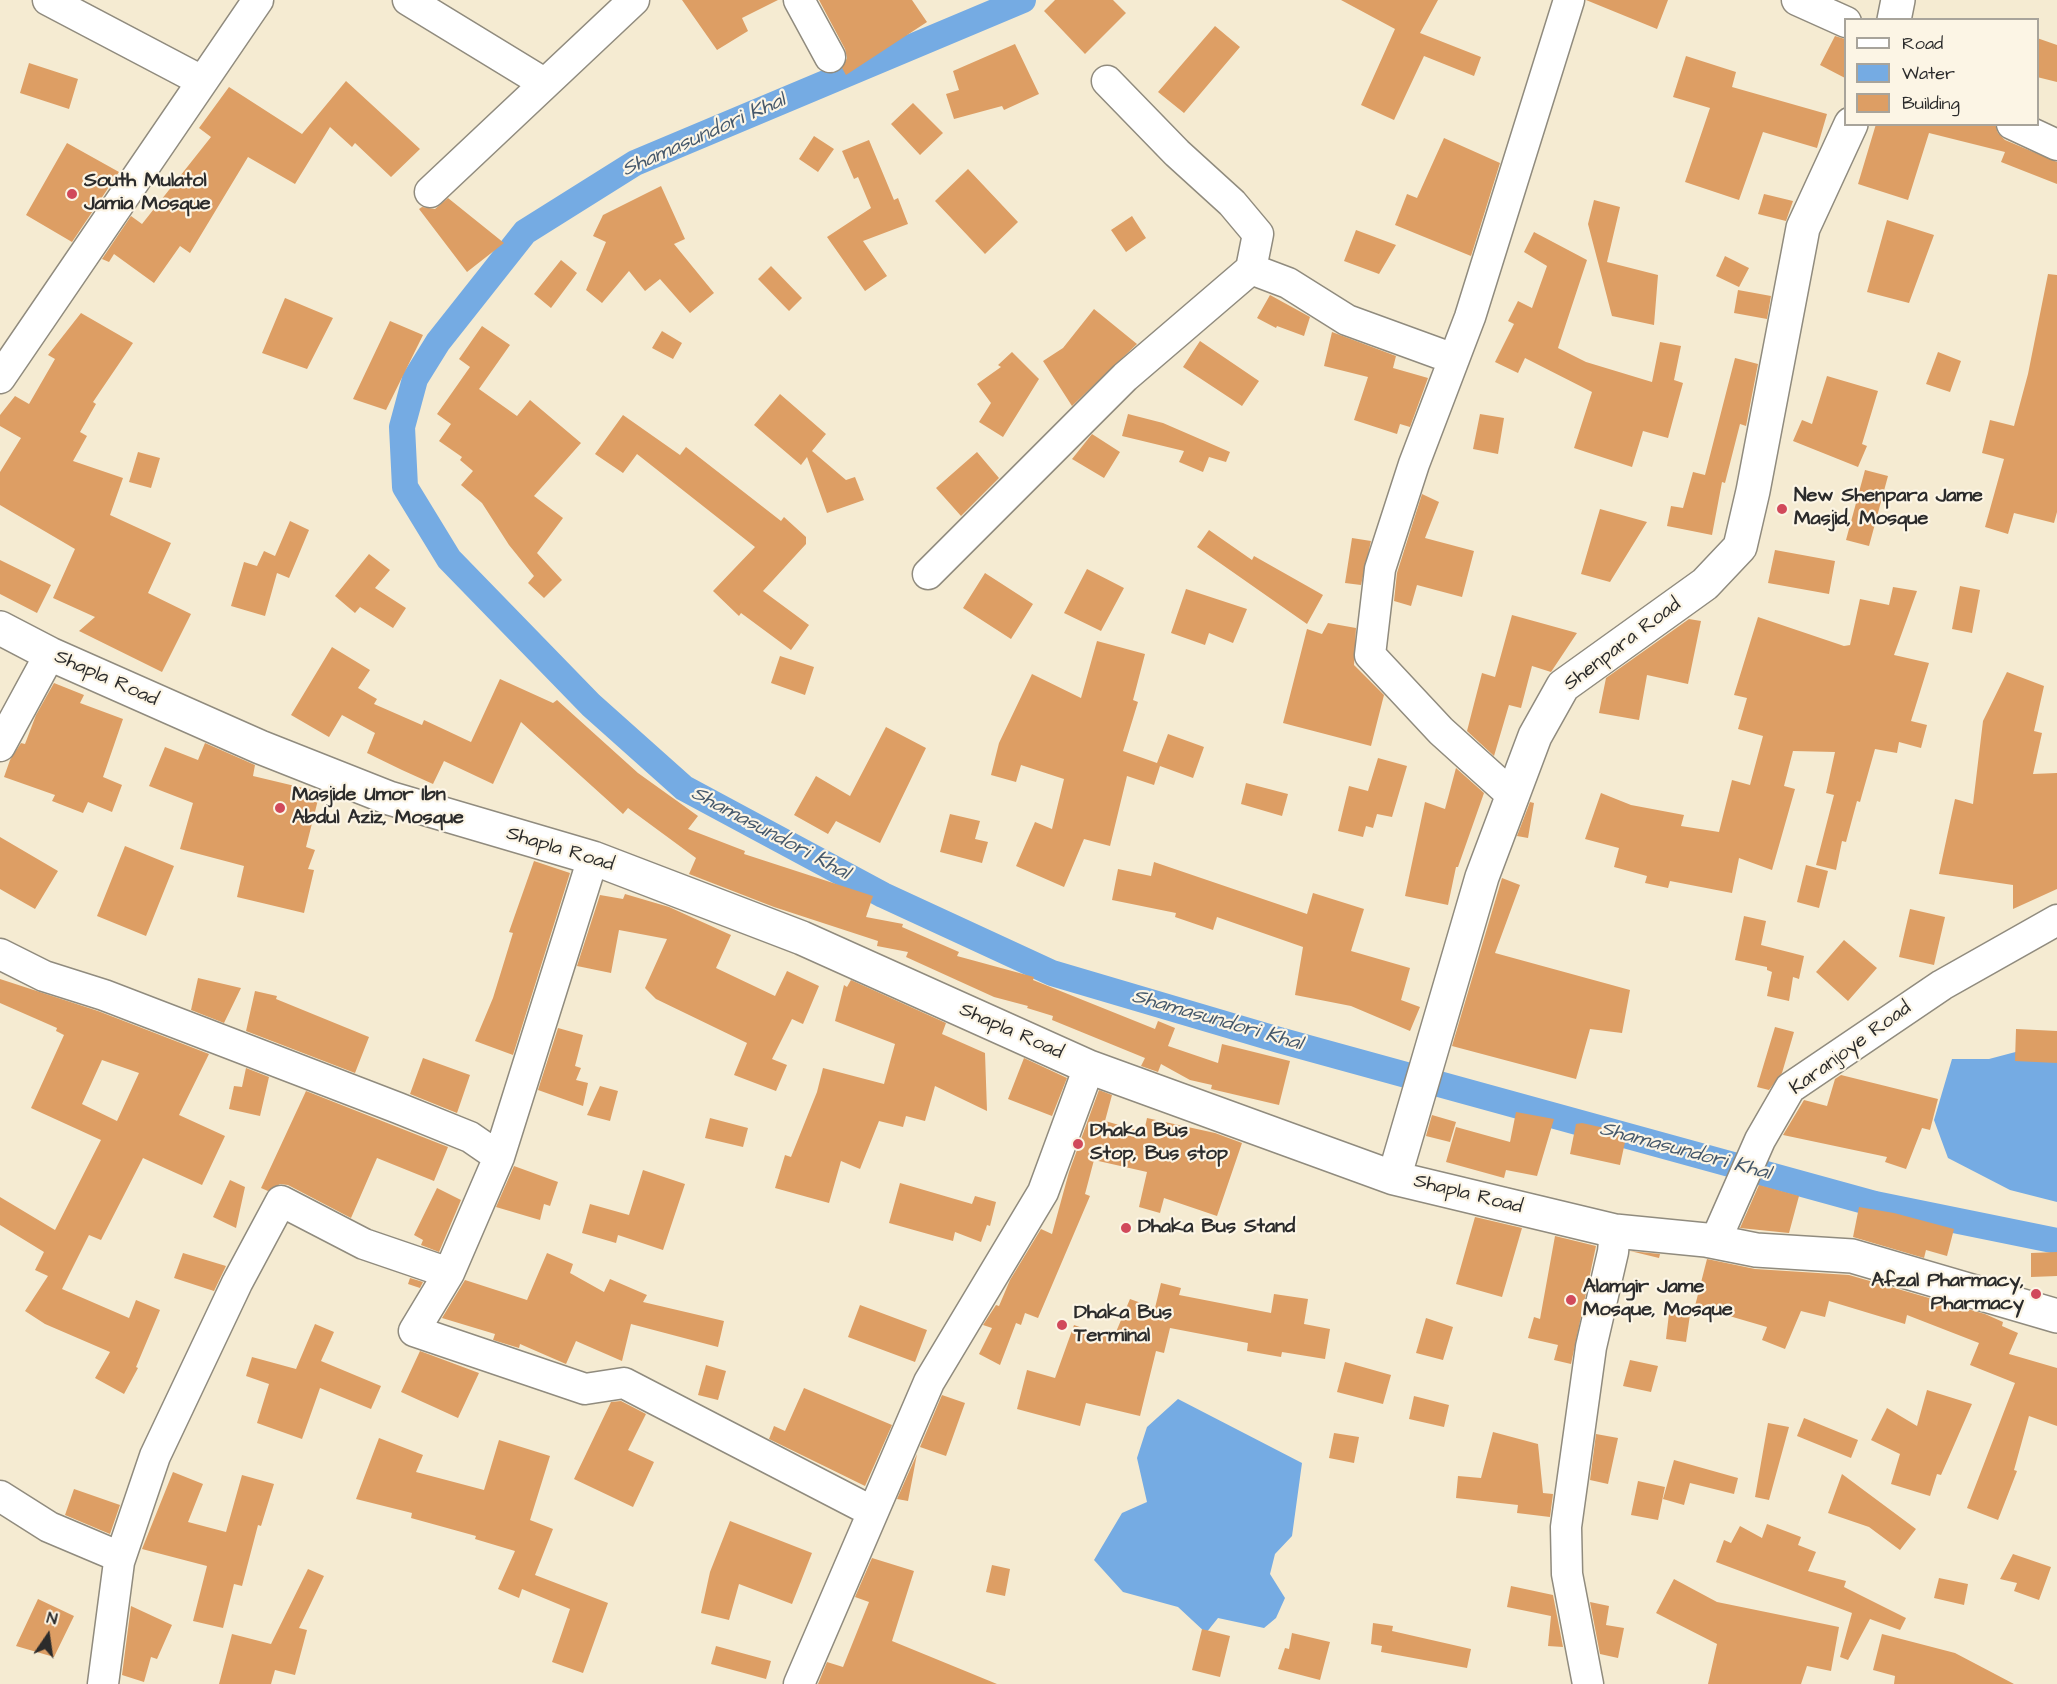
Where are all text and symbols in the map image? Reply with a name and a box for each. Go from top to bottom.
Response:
legend [1844,18,2039,126]
text: Road [1902,31,1943,56]
text: Water [1902,61,1955,86]
water label: Shamasundori Khal [618,89,790,183]
text: Building [1902,91,1960,116]
place label: South Mulatol Jamia Mosque [84,170,211,217]
marker: South Mulatol Jamia Mosque [65,187,79,201]
place label: New Shenpara Jame Masjid, Mosque [1794,485,1983,532]
marker: New Shenpara Jame Masjid, Mosque [1775,502,1789,516]
street label: Shenpara Road [1560,593,1686,697]
street label: Shapla Road [50,645,162,713]
water label: Shamasundori Khal [686,782,854,886]
place label: Masjide Umor Ibn Abdul Aziz, Mosque [292,784,464,831]
marker: Masjide Umor Ibn Abdul Aziz, Mosque [273,801,287,815]
street label: Shapla Road [503,822,617,878]
water label: Shamasundori Khal [1129,985,1305,1057]
street label: Karanjoye Road [1786,997,1916,1101]
street label: Shapla Road [955,998,1067,1066]
water label: Shamasundori Khal [1597,1117,1773,1187]
place label: Dhaka Bus Stop, Bus stop [1090,1120,1228,1167]
marker: Dhaka Bus Stop, Bus stop [1071,1137,1085,1151]
street label: Shapla Road [1411,1170,1525,1220]
place label: Dhaka Bus Stand [1138,1216,1295,1240]
marker: Dhaka Bus Stand [1119,1221,1133,1235]
place label: Afzal Pharmacy, Pharmacy [1871,1270,2024,1317]
place label: Alamgir Jame Mosque, Mosque [1583,1276,1733,1323]
marker: Afzal Pharmacy, Pharmacy [2029,1287,2043,1301]
marker: Alamgir Jame Mosque, Mosque [1564,1293,1578,1307]
place label: Dhaka Bus Terminal [1074,1302,1172,1349]
marker: Dhaka Bus Terminal [1055,1318,1069,1332]
north arrow [18,1606,78,1666]
text: N [45,1607,59,1630]

